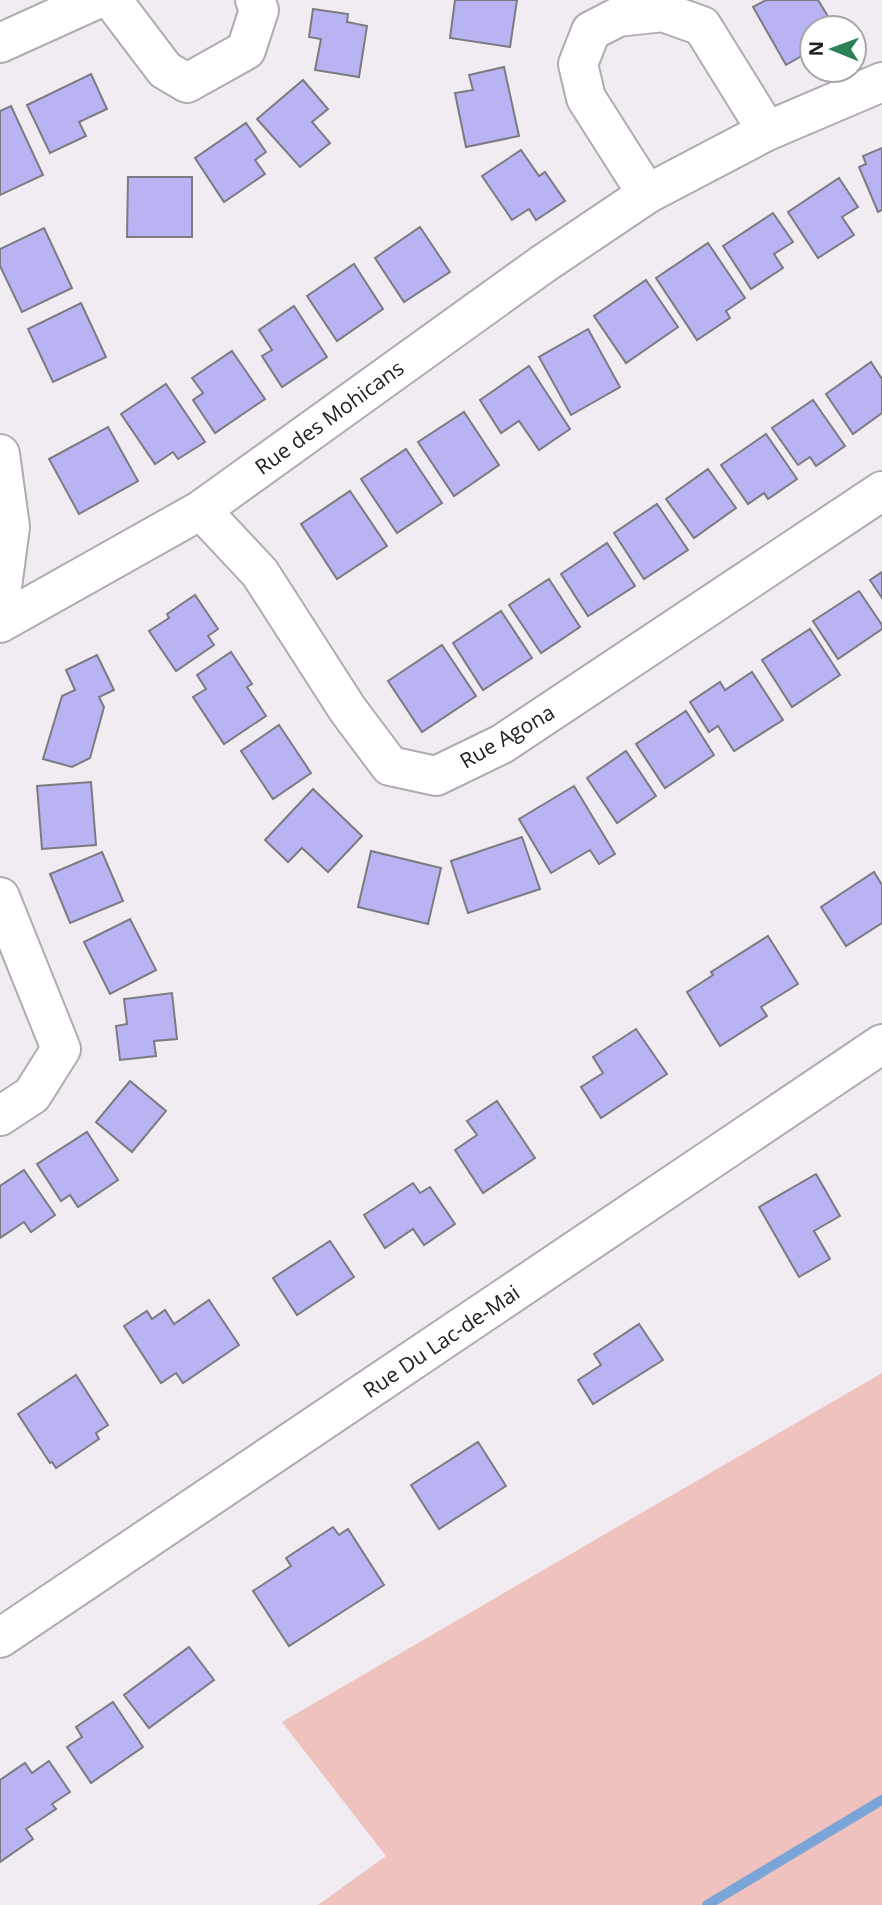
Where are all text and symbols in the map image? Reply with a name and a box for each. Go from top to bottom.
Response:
north arrow [798,14,868,84]
text: N [803,41,829,57]
street label: Rue des Mohicans [249,354,409,480]
street label: Rue Agona [455,698,559,774]
street label: Rue Du Lac-de-Mai [357,1278,525,1404]

